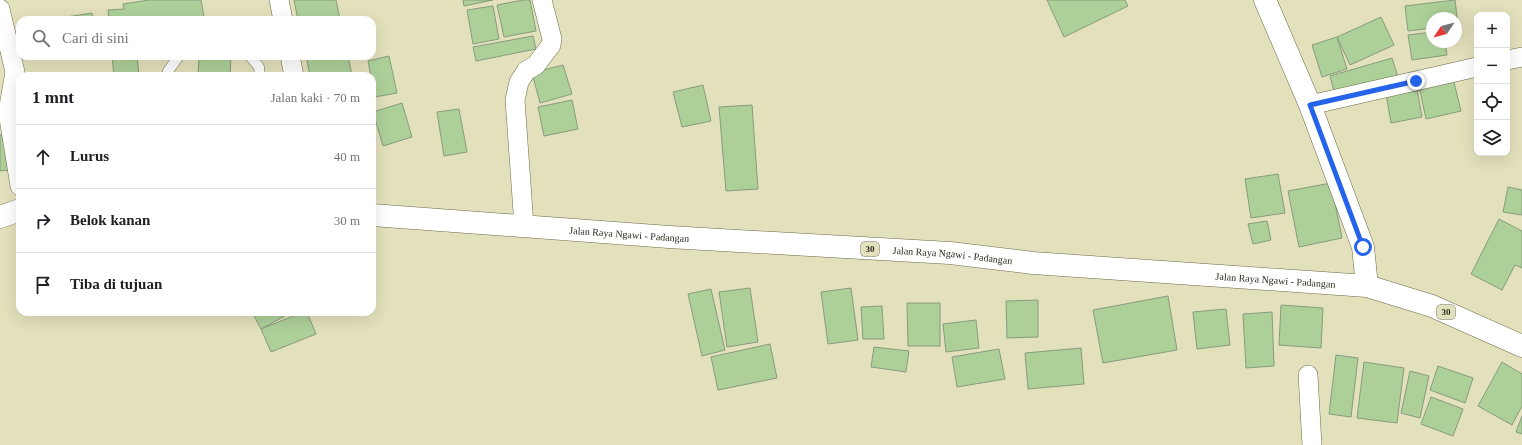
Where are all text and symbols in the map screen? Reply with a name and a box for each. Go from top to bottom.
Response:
north arrow [1426,12,1462,48]
map controls [1474,12,1510,156]
button: + [1474,12,1510,48]
search box [16,16,376,60]
icon: search [30,27,52,49]
text: Cari di sini [62,30,129,46]
button: − [1474,48,1510,84]
route end [1407,72,1425,90]
button: locate [1474,84,1510,120]
text: 1 mnt [32,88,74,107]
text: Jalan kaki · 70 m [270,90,360,105]
button: layers [1474,120,1510,156]
icon: ahead [32,146,54,168]
text: Lurus [70,148,109,164]
text: 40 m [334,149,360,164]
icon: right [32,210,54,232]
text: Belok kanan [70,212,150,228]
text: 30 m [334,213,360,228]
street label: Jalan Raya Ngawi - Padangan [569,225,690,244]
route start [1354,238,1372,256]
road number: 30 [861,242,879,256]
street label: Jalan Raya Ngawi - Padangan [892,245,1013,266]
street label: Jalan Raya Ngawi - Padangan [1215,271,1336,290]
icon: arrive [32,274,54,296]
text: Tiba di tujuan [70,276,162,292]
road number: 30 [1437,305,1455,319]

